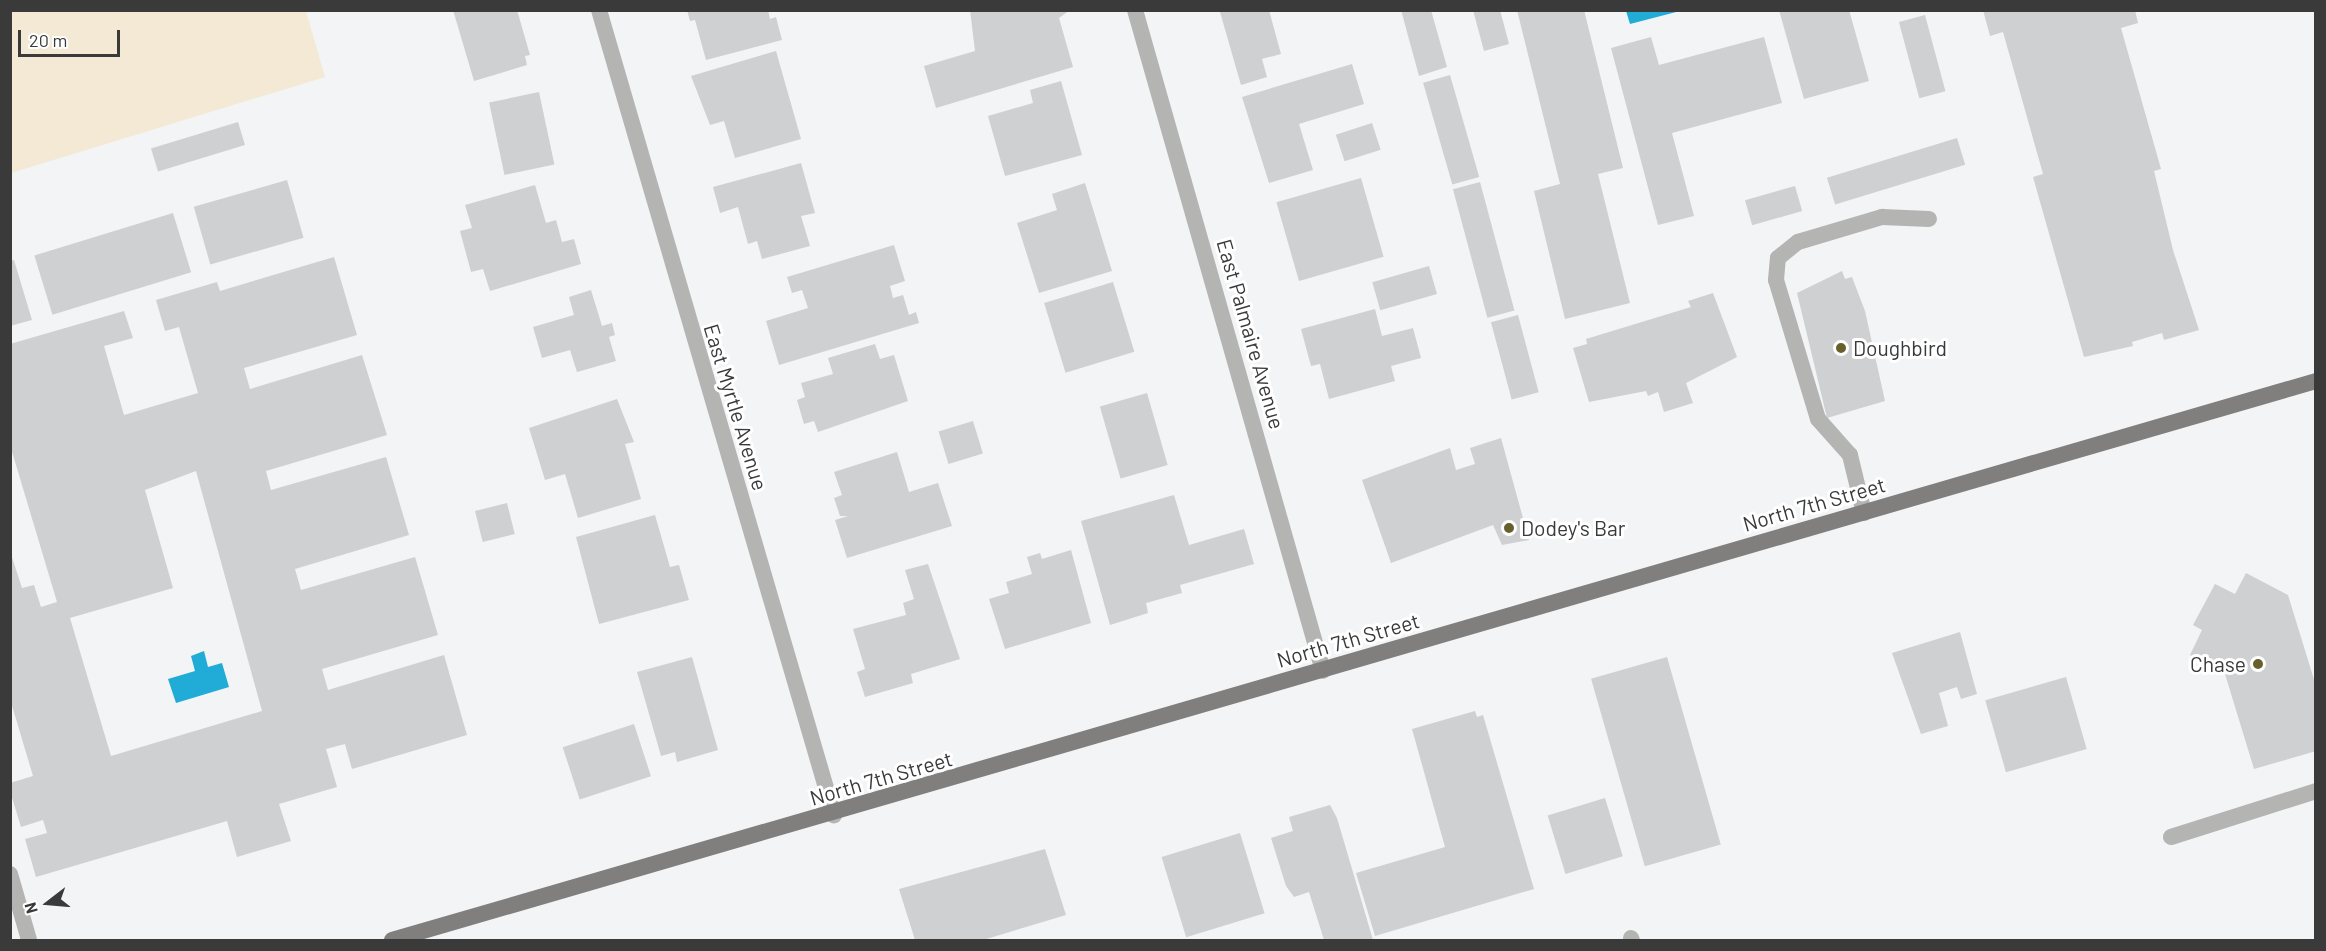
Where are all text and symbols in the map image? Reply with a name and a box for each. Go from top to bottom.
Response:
scale bar [21,18,123,56]
text: 20 m [29,29,67,51]
street label: East Palmaire Avenue [1212,236,1290,432]
street label: East Myrtle Avenue [699,321,773,493]
place label: Doughbird [1853,335,1947,361]
marker: Doughbird [1834,341,1848,355]
street label: North 7th Street [1740,472,1888,536]
place label: Dodey's Bar [1521,515,1625,541]
marker: Dodey's Bar [1502,521,1516,535]
street label: North 7th Street [1274,608,1422,672]
place label: Chase [2190,651,2246,677]
marker: Chase [2251,657,2265,671]
street label: North 7th Street [807,746,955,810]
north arrow [18,873,78,933]
text: N [20,900,41,916]

